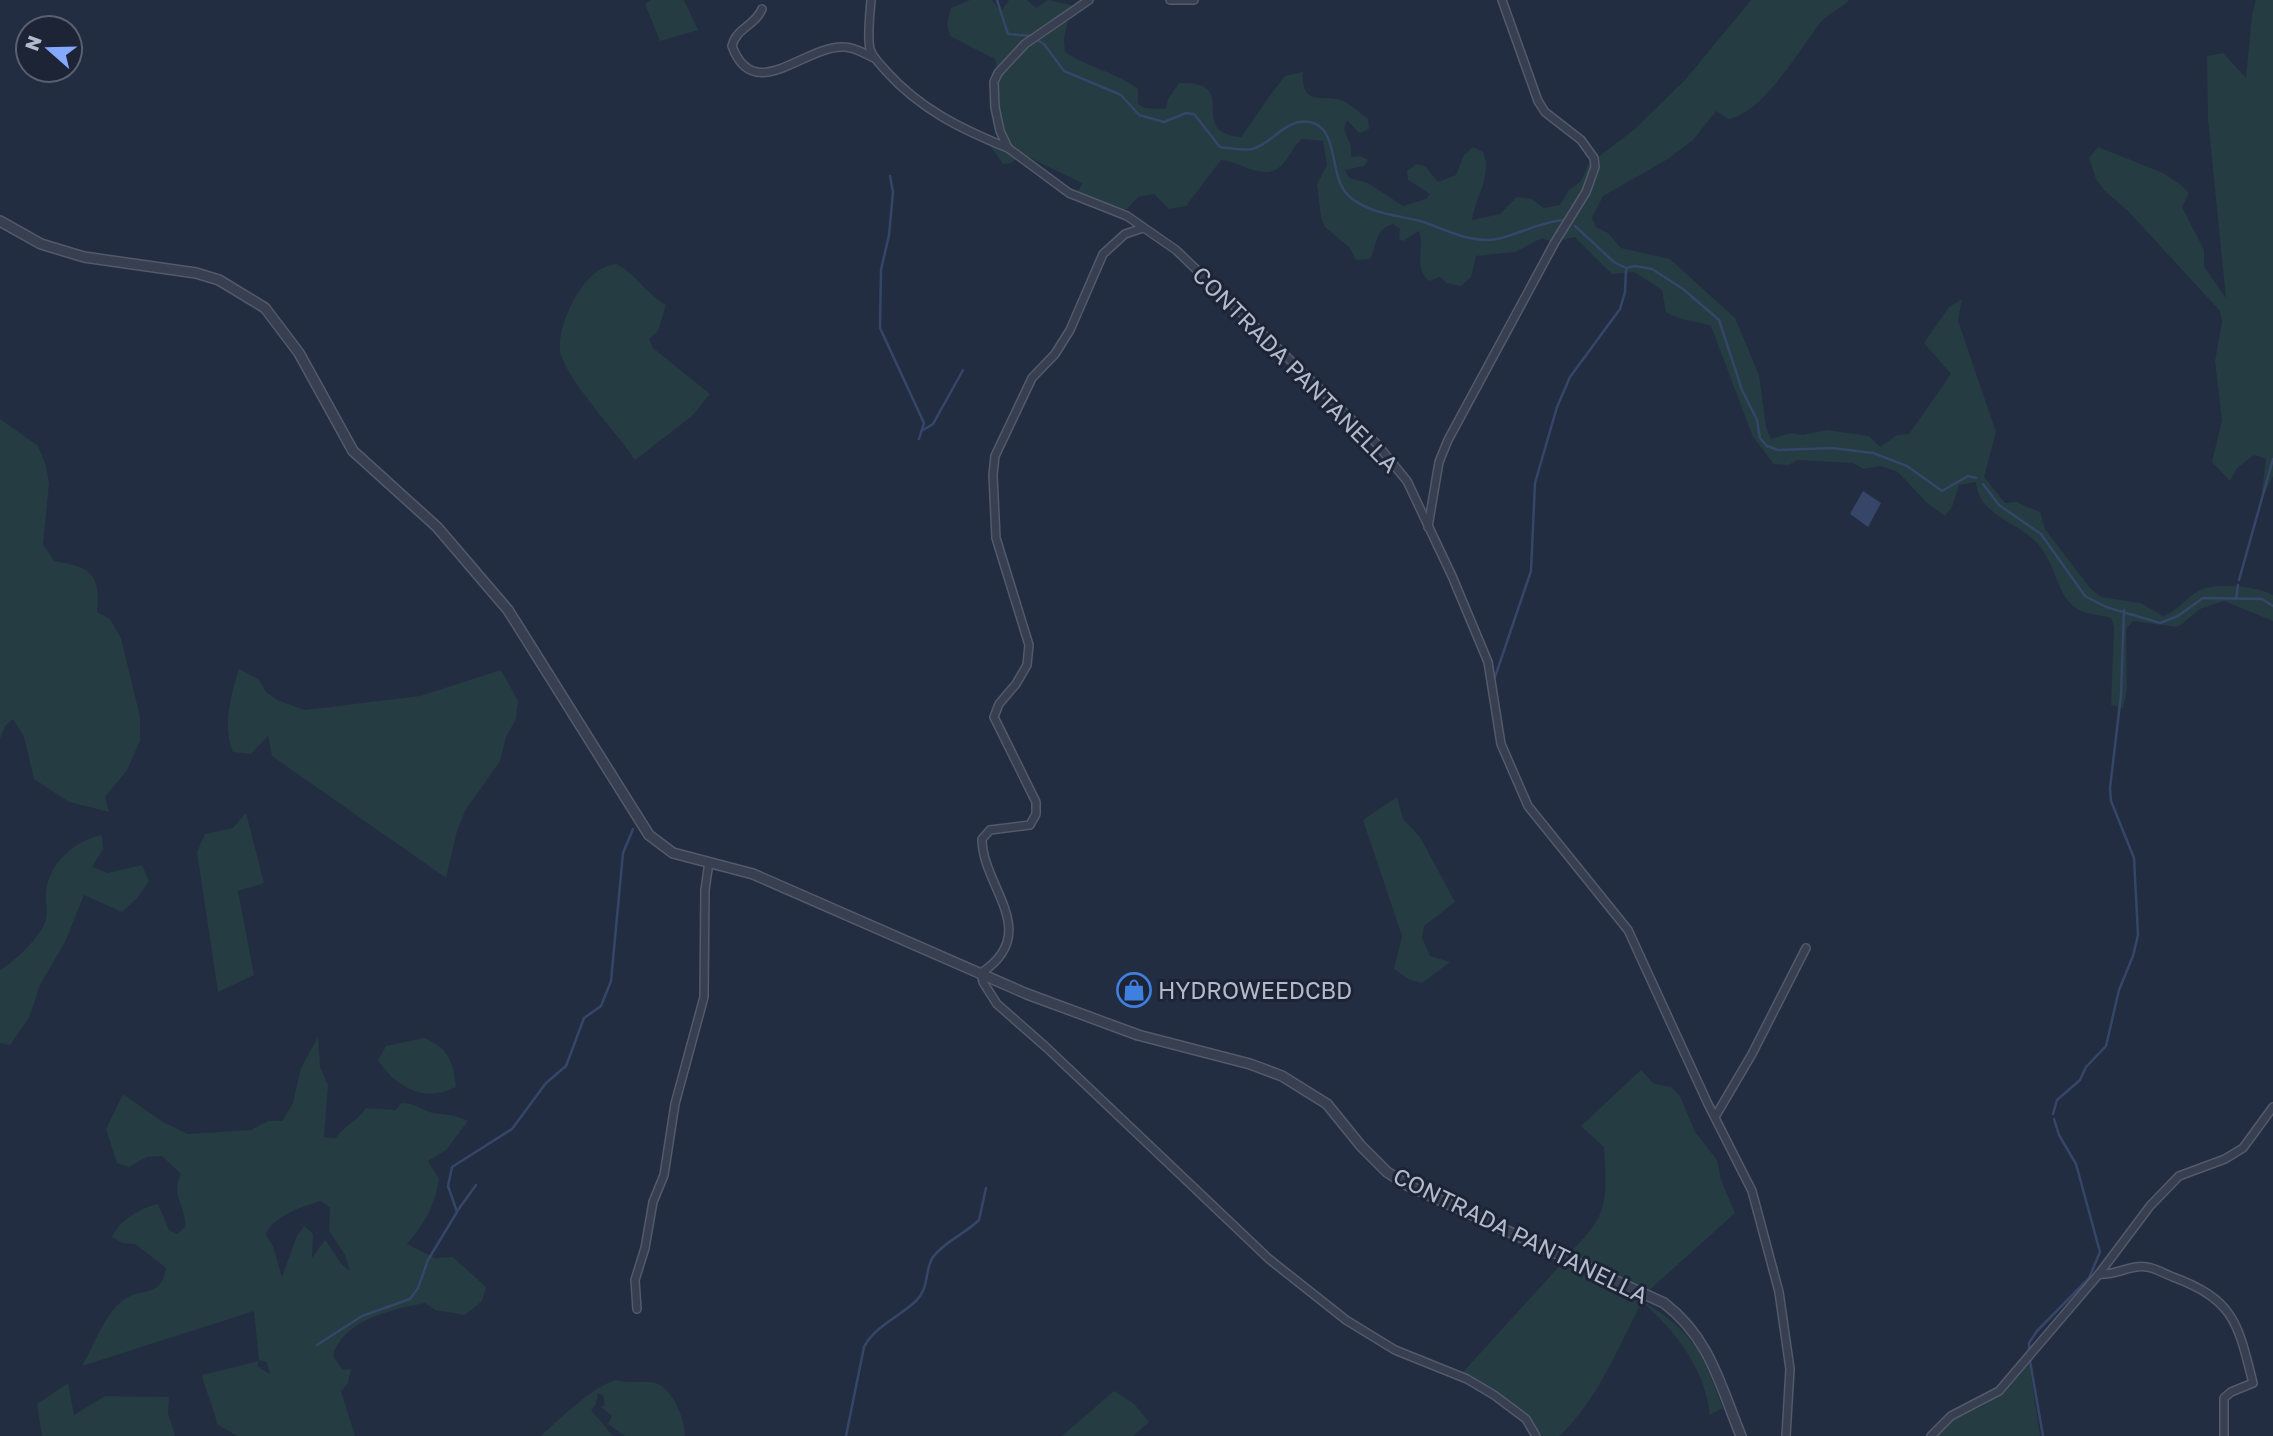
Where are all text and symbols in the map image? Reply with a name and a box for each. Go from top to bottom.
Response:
north arrow [14,14,84,84]
text: N [19,32,46,54]
street label: CONTRADA PANTANELLA [1187,260,1405,478]
shop icon: HYDROWEEDCBD [1115,971,1153,1009]
place label: HYDROWEEDCBD [1158,976,1352,1004]
street label: CONTRADA PANTANELLA [1389,1161,1653,1309]

